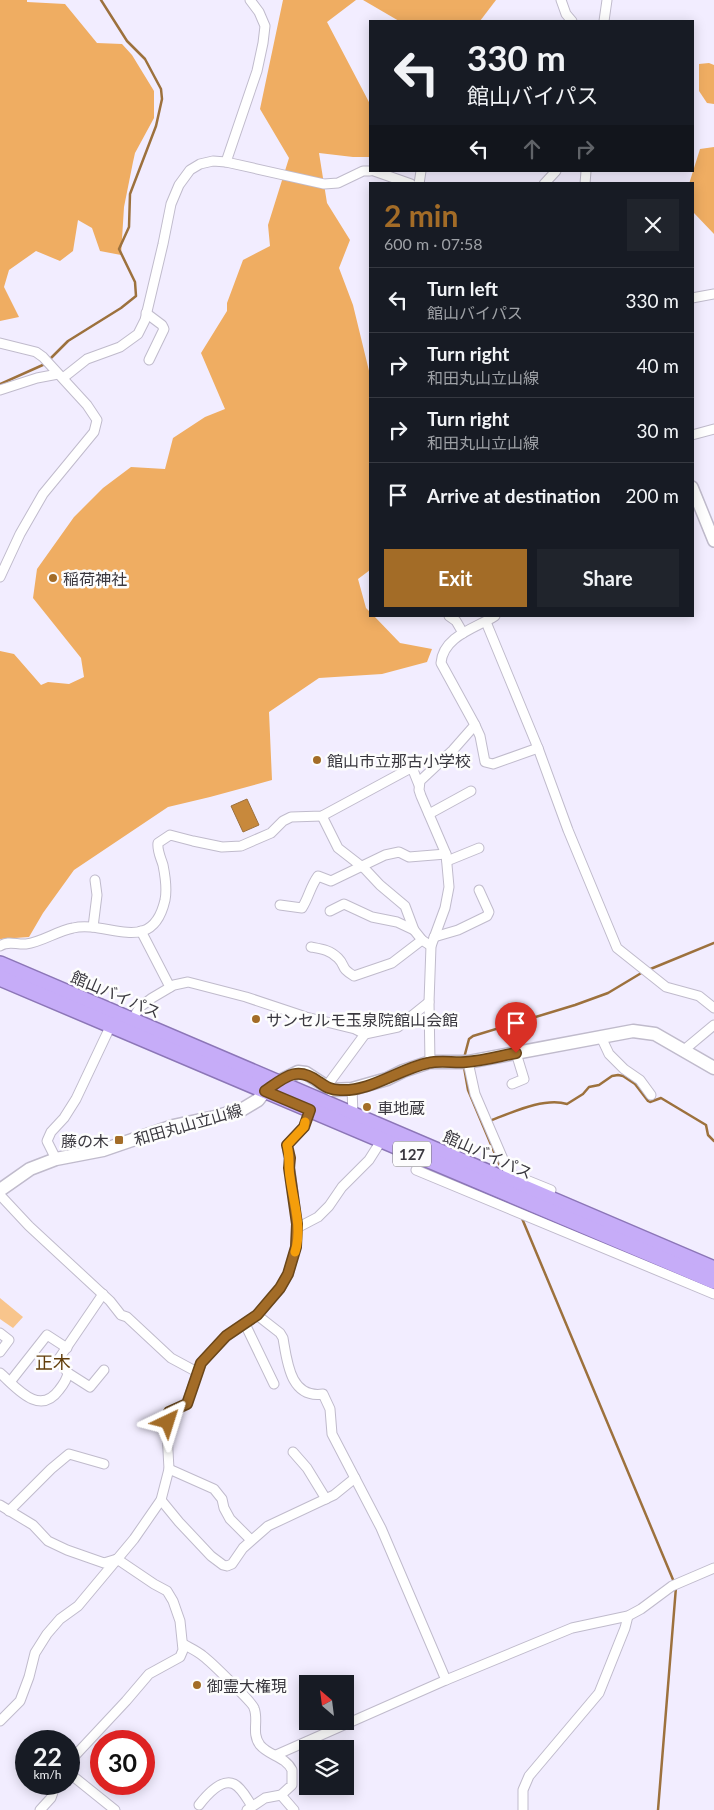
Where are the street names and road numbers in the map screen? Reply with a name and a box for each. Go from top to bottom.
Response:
street label: 館山バイパス [68,967,164,1021]
street label: 和田丸山立山線 [132,1099,244,1149]
street label: 館山バイパス [440,1126,536,1182]
road number: 127 [393,1142,431,1166]

